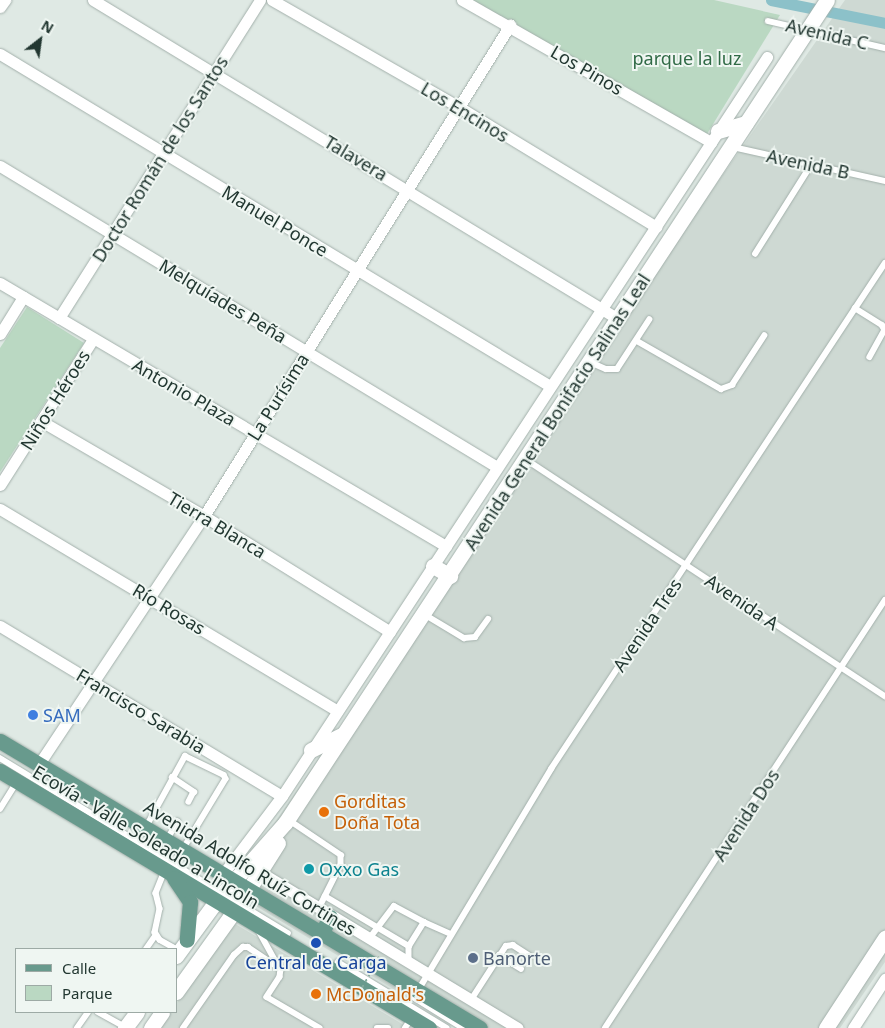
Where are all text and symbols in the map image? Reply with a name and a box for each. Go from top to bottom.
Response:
street label: Avenida C [784,14,870,54]
north arrow [15,15,65,65]
text: N [38,15,57,38]
street label: Los Pinos [547,41,627,99]
park label: parque la luz [633,47,741,69]
street label: Doctor Román de los Santos [88,52,232,266]
street label: Los Encinos [417,77,513,147]
street label: Talavera [320,131,392,185]
street label: Avenida B [765,145,851,183]
street label: Manuel Ponce [218,181,332,261]
street label: Melquíades Peña [155,254,291,348]
street label: Avenida General Bonifacio Salinas Leal [459,270,655,554]
street label: Niños Héroes [16,346,94,454]
street label: La Purísima [243,350,313,444]
street label: Antonio Plaza [129,354,239,430]
street label: Tierra Blanca [164,487,270,563]
street label: Avenida A [701,570,783,634]
street label: Avenida Tres [608,574,686,676]
street label: Río Rosas [129,579,209,639]
street label: Francisco Sarabia [73,664,209,758]
place label: SAM [43,704,81,726]
marker: SAM [27,709,39,721]
street label: Ecovía - Valle Soleado a Lincoln [29,761,263,913]
street label: Avenida Dos [708,765,784,865]
place label: Gorditas Doña Tota [334,791,420,834]
street label: Avenida Adolfo Ruíz Cortines [140,796,360,940]
marker: Gorditas Doña Tota [318,806,330,818]
place label: Oxxo Gas [319,858,399,880]
marker: Oxxo Gas [303,863,315,875]
marker: Central de Carga [310,937,322,949]
place label: Banorte [483,947,551,969]
legend [15,948,178,1013]
place label: Central de Carga [245,951,387,973]
marker: Banorte [467,952,479,964]
text: Calle [62,958,96,978]
text: Parque [62,983,112,1003]
place label: McDonald's [326,983,424,1005]
marker: McDonald's [310,988,322,1000]

